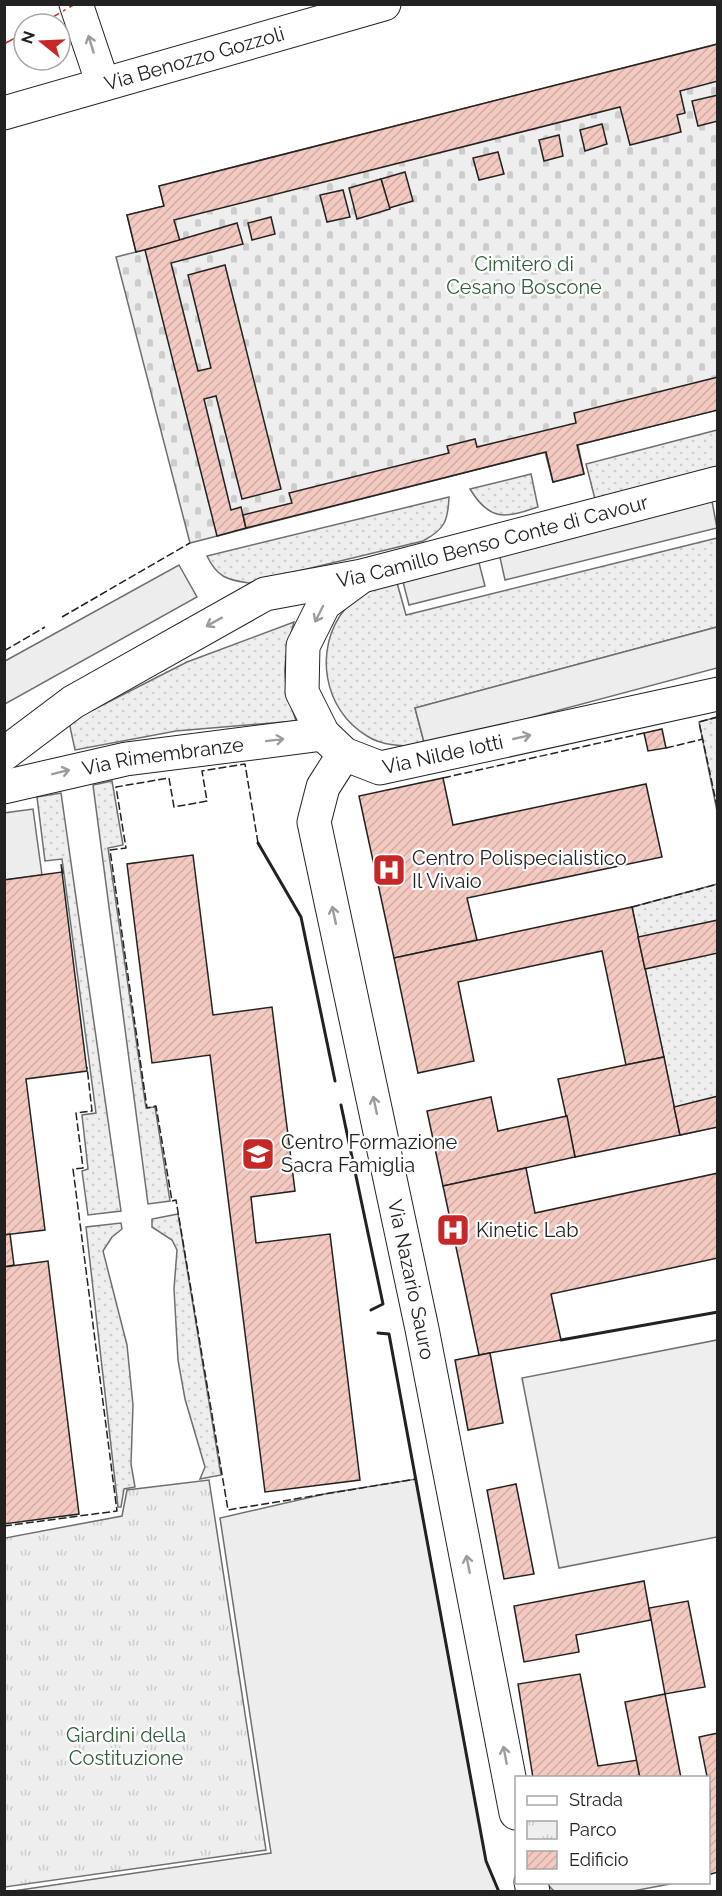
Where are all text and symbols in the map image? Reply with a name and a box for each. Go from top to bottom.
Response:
north arrow [12,12,72,72]
street label: Via Benozzo Gozzoli [102,21,287,96]
text: N [17,29,39,46]
one-way arrow [85,35,96,54]
park label: Cimitero di Cesano Boscone [446,252,602,299]
street label: Via Camillo Benso Conte di Cavour [335,490,650,592]
one-way arrow [313,605,324,623]
one-way arrow [206,616,223,628]
street label: Via Nilde Iotti [380,729,505,779]
one-way arrow [512,731,531,742]
street label: Via Rimembranze [80,732,245,781]
one-way arrow [264,734,284,745]
one-way arrow [51,766,70,778]
place label: Centro Polispecialistico Il Vivaio [412,846,627,893]
hospital icon: Centro Polispecialistico Il Vivaio [371,852,407,888]
one-way arrow [328,905,339,925]
one-way arrow [368,1096,380,1115]
place label: Centro Formazione Sacra Famiglia [281,1130,458,1177]
school or university icon: Centro Formazione Sacra Famiglia [240,1136,276,1172]
street label: Via Nazario Sauro [383,1197,440,1362]
hospital icon: Kinetic Lab [435,1212,471,1248]
place label: Kinetic Lab [476,1218,579,1242]
one-way arrow [462,1554,474,1573]
park label: Giardini della Costituzione [66,1723,186,1770]
one-way arrow [499,1746,510,1766]
legend [515,1776,710,1884]
text: Strada [569,1789,623,1810]
text: Parco [569,1819,617,1840]
text: Edificio [569,1849,629,1870]

